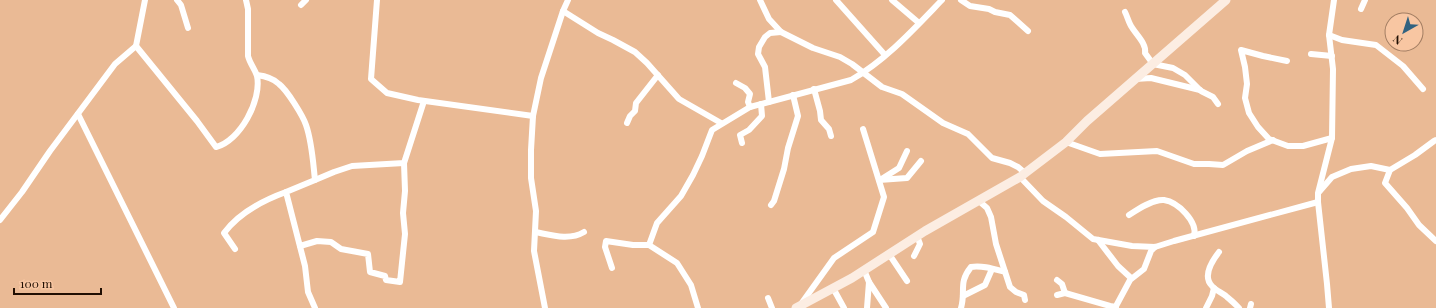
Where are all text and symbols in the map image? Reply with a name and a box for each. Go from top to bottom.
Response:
north arrow [1384,12,1424,52]
text: N [1390,32,1405,48]
scale bar [14,270,101,296]
text: 100 m [20,275,53,291]

